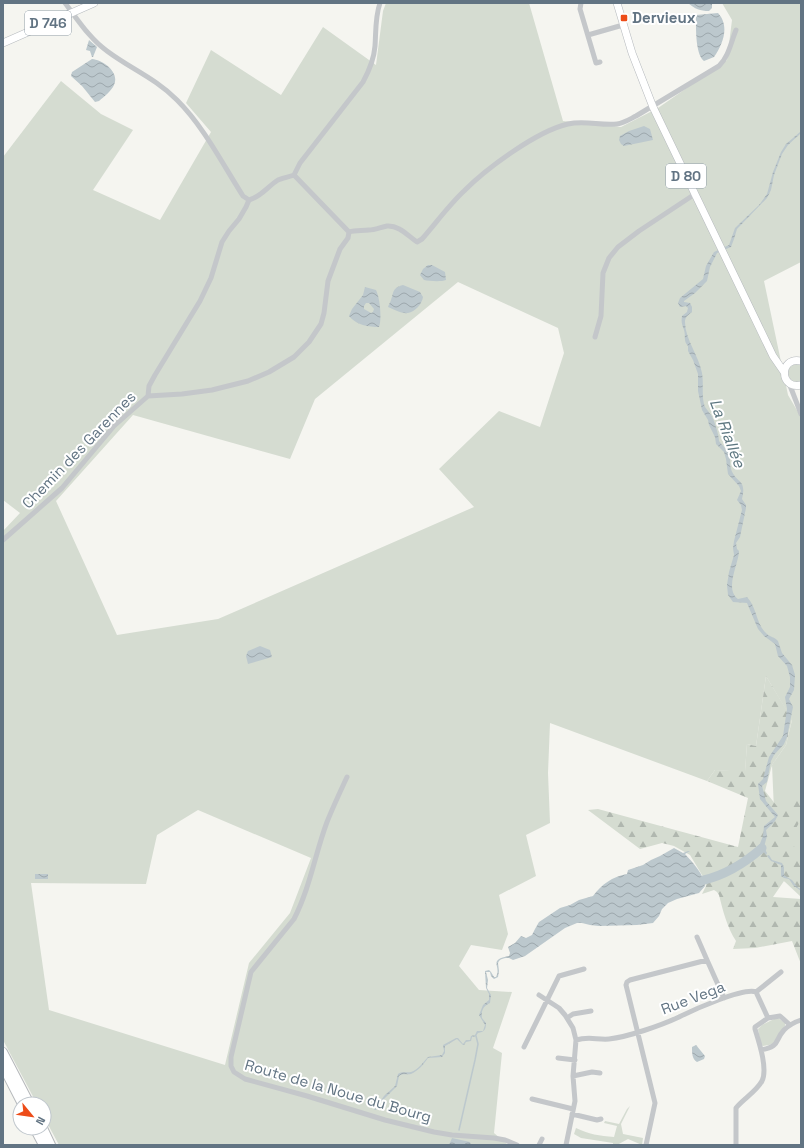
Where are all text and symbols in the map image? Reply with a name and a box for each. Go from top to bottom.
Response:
place label: Dervieux [632,8,696,27]
road number: D 746 [25,11,71,35]
marker: Dervieux [619,13,629,23]
road number: D 80 [666,164,706,188]
street label: Chemin des Garennes [18,387,140,512]
water label: La Riallée [705,396,750,471]
street label: Rue Vega [658,977,728,1018]
street label: Route de la Noue du Bourg [243,1055,434,1126]
north arrow [12,1096,52,1136]
text: N [33,1114,49,1127]

